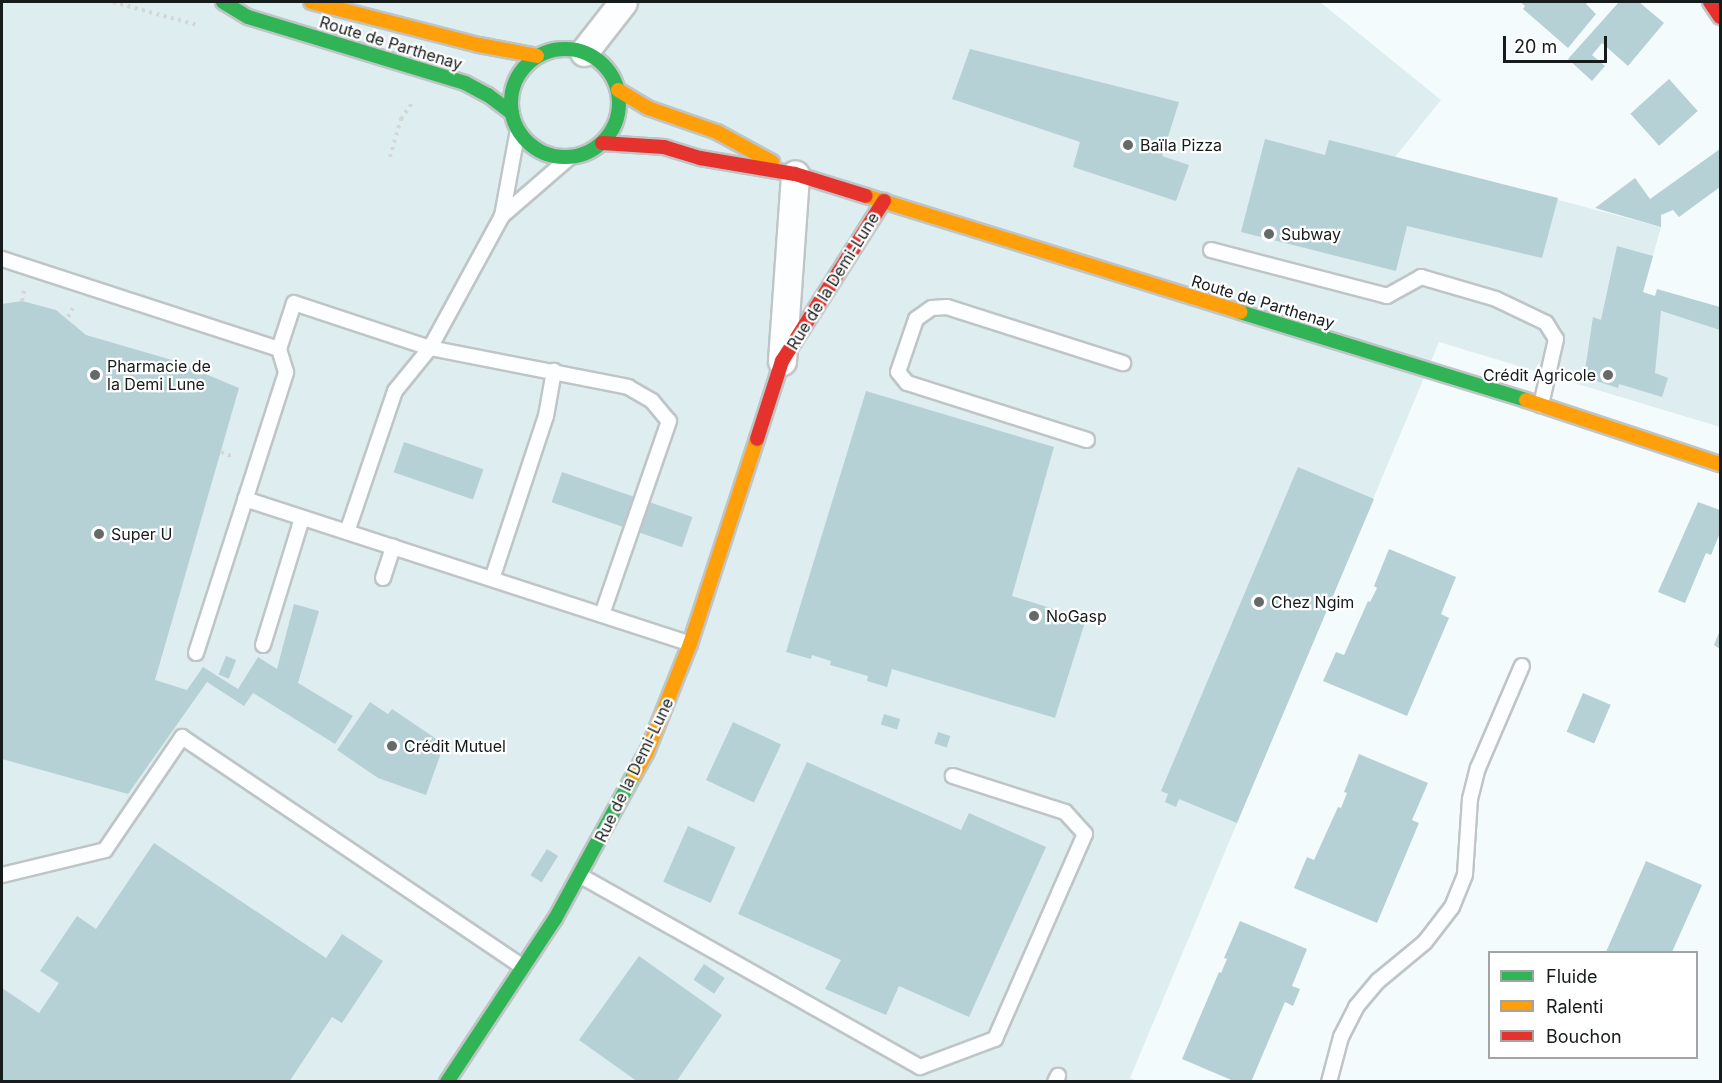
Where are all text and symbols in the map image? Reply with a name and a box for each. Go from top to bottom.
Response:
street label: Route de Parthenay [317,12,465,74]
scale bar [1506,24,1610,62]
text: 20 m [1514,36,1557,57]
place label: Baïla Pizza [1140,135,1222,155]
marker: Baïla Pizza [1121,138,1135,152]
street label: Rue de la Demi-Lune [783,209,883,353]
place label: Subway [1281,224,1341,244]
marker: Subway [1262,227,1276,241]
street label: Route de Parthenay [1189,271,1337,333]
place label: Pharmacie de la Demi Lune [107,356,211,394]
place label: Crédit Agricole [1483,365,1596,385]
marker: Pharmacie de la Demi Lune [88,368,102,382]
marker: Crédit Agricole [1601,368,1615,382]
place label: Super U [111,524,172,544]
marker: Super U [92,527,106,541]
place label: Chez Ngim [1271,592,1354,612]
marker: Chez Ngim [1252,595,1266,609]
place label: NoGasp [1046,606,1107,626]
marker: NoGasp [1027,609,1041,623]
street label: Rue de la Demi-Lune [591,695,677,845]
place label: Crédit Mutuel [404,736,506,756]
marker: Crédit Mutuel [385,739,399,753]
legend [1488,951,1698,1059]
text: Fluide [1546,966,1598,987]
text: Ralenti [1546,996,1603,1017]
text: Bouchon [1546,1026,1622,1047]

